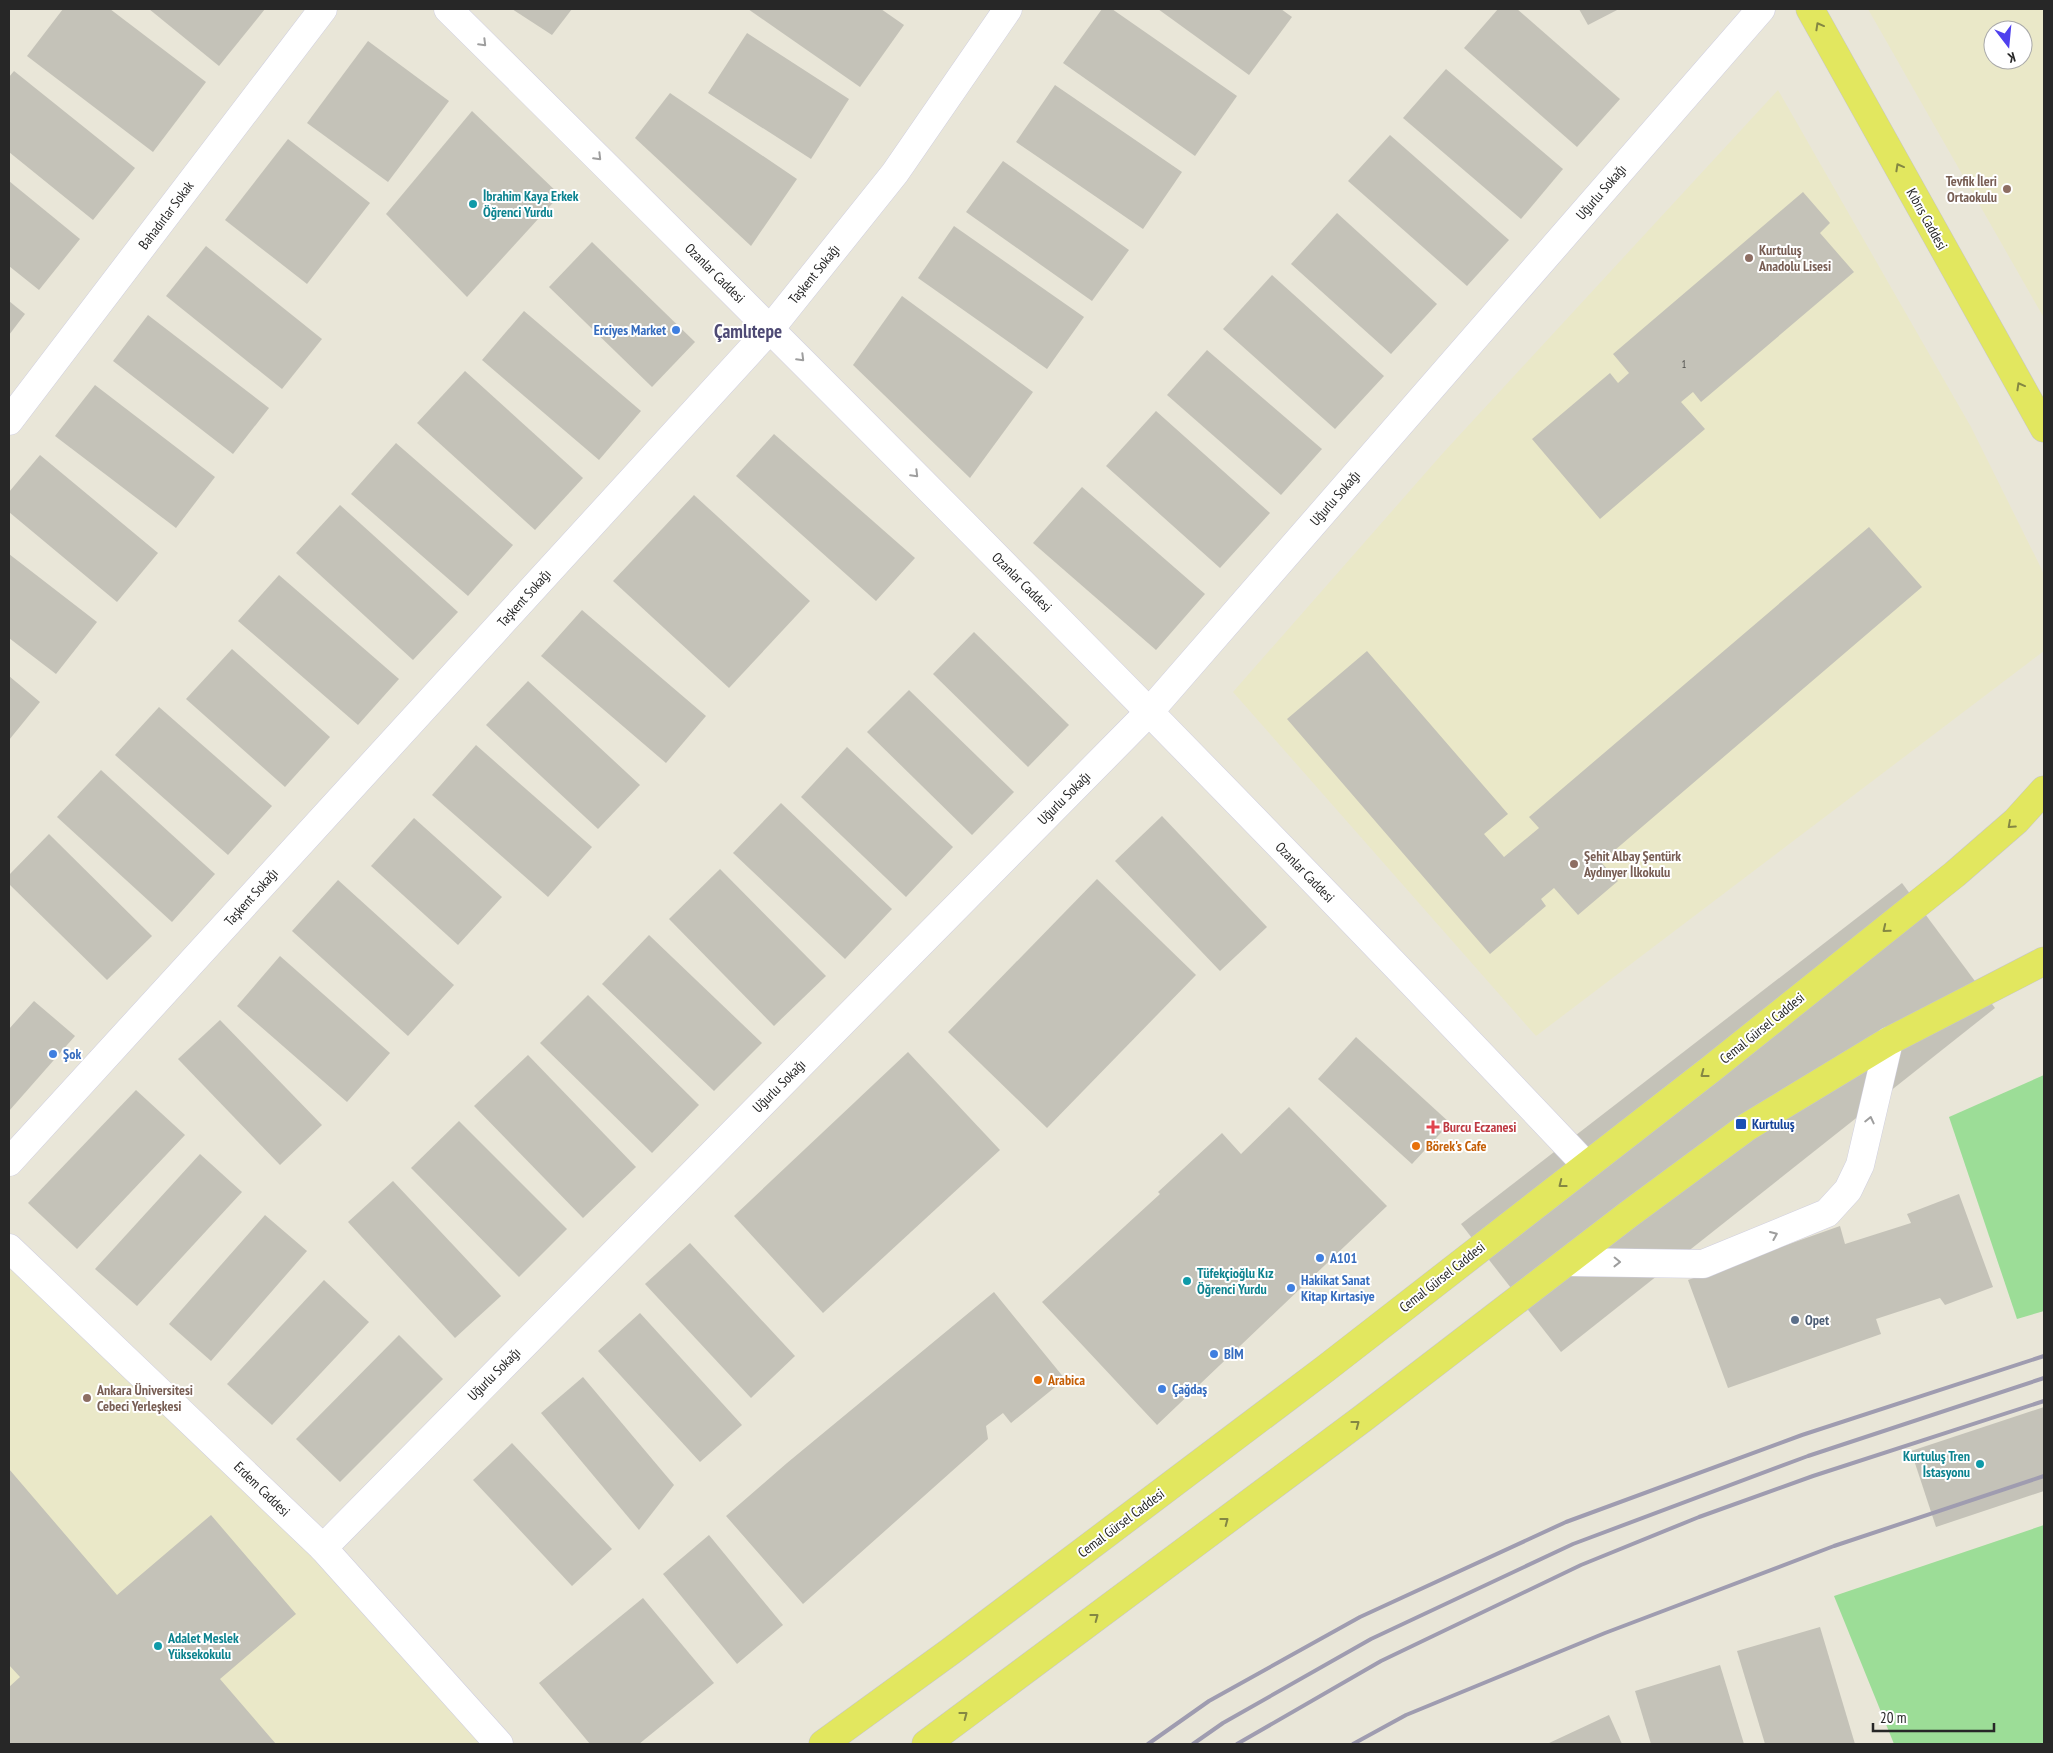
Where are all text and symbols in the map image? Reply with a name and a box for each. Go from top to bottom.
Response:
north arrow [1983,20,2033,70]
one-way arrow [1816,22,1826,31]
one-way arrow [477,37,486,46]
text: K [2005,48,2018,67]
one-way arrow [593,152,602,161]
street label: Uğurlu Sokağı [1572,161,1630,223]
one-way arrow [1895,164,1905,173]
place label: Tevfik İleri Ortaokulu [1946,172,1997,206]
street label: Bahadırlar Sokak [134,177,198,253]
marker: Tevfik İleri Ortaokulu [2001,183,2013,195]
street label: Kıbrıs Caddesi [1903,185,1951,253]
place label: İbrahim Kaya Erkek Öğrenci Yurdu [483,187,579,221]
marker: İbrahim Kaya Erkek Öğrenci Yurdu [467,198,479,210]
street label: Ozanlar Caddesi [681,239,749,307]
street label: Taşkent Sokağı [784,241,844,307]
place label: Kurtuluş Anadolu Lisesi [1758,241,1831,275]
marker: Kurtuluş Anadolu Lisesi [1743,252,1755,264]
district label: Çamlıtepe [714,319,782,343]
place label: Erciyes Market [594,321,666,339]
marker: Erciyes Market [670,324,682,336]
one-way arrow [795,353,804,362]
house number: 1 [1682,357,1687,371]
one-way arrow [2017,382,2027,391]
street label: Uğurlu Sokağı [1306,467,1364,529]
one-way arrow [909,468,918,477]
street label: Ozanlar Caddesi [988,548,1056,616]
street label: Taşkent Sokağı [493,565,555,631]
street label: Uğurlu Sokağı [1034,768,1094,828]
one-way arrow [2007,819,2016,828]
street label: Ozanlar Caddesi [1272,838,1338,906]
place label: Şehit Albay Şentürk Aydınyer İlkokulu [1583,847,1681,881]
marker: Şehit Albay Şentürk Aydınyer İlkokulu [1568,858,1580,870]
street label: Taşkent Sokağı [220,864,282,930]
one-way arrow [1882,923,1892,932]
street label: Cemal Gürsel Caddesi [1716,988,1808,1068]
place label: Şok [63,1045,81,1063]
marker: Şok [47,1048,59,1060]
street label: Uğurlu Sokağı [749,1056,809,1116]
one-way arrow [1700,1068,1710,1077]
place label: Kurtuluş [1752,1115,1795,1133]
one-way arrow [1865,1116,1875,1125]
marker: Kurtuluş [1734,1117,1748,1131]
place label: Burcu Eczanesi [1443,1118,1517,1136]
marker: Burcu Eczanesi [1427,1121,1439,1133]
place label: Börek's Cafe [1426,1137,1487,1155]
marker: Börek's Cafe [1410,1140,1422,1152]
one-way arrow [1558,1178,1567,1187]
one-way arrow [1769,1231,1778,1241]
street label: Cemal Gürsel Caddesi [1396,1238,1488,1316]
place label: A101 [1329,1249,1357,1267]
marker: A101 [1314,1252,1326,1264]
one-way arrow [1613,1257,1621,1268]
place label: Tüfekçioğlu Kız Öğrenci Yurdu [1197,1264,1274,1298]
place label: Hakikat Sanat Kitap Kırtasiye [1301,1271,1375,1305]
marker: Tüfekçioğlu Kız Öğrenci Yurdu [1181,1275,1193,1287]
marker: Hakikat Sanat Kitap Kırtasiye [1285,1282,1297,1294]
place label: Opet [1805,1311,1829,1329]
marker: Opet [1789,1314,1801,1326]
street label: Uğurlu Sokağı [464,1344,524,1404]
place label: BİM [1224,1345,1244,1363]
marker: BİM [1208,1348,1220,1360]
place label: Arabica [1047,1371,1085,1389]
marker: Arabica [1032,1374,1044,1386]
place label: Çağdaş [1172,1380,1207,1398]
place label: Ankara Üniversitesi Cebeci Yerleşkesi [96,1381,193,1415]
marker: Çağdaş [1156,1383,1168,1395]
marker: Ankara Üniversitesi Cebeci Yerleşkesi [81,1392,93,1404]
one-way arrow [1350,1421,1360,1430]
place label: Kurtuluş Tren İstasyonu [1903,1447,1970,1481]
street label: Erdem Caddesi [230,1458,294,1520]
marker: Kurtuluş Tren İstasyonu [1974,1458,1986,1470]
street label: Cemal Gürsel Caddesi [1074,1485,1168,1561]
one-way arrow [1219,1518,1229,1527]
one-way arrow [1089,1615,1098,1623]
place label: Adalet Meslek Yüksekokulu [167,1629,239,1663]
marker: Adalet Meslek Yüksekokulu [152,1640,164,1652]
scale bar [1873,1700,1994,1732]
text: 20 m [1880,1708,1906,1727]
one-way arrow [958,1712,967,1720]

